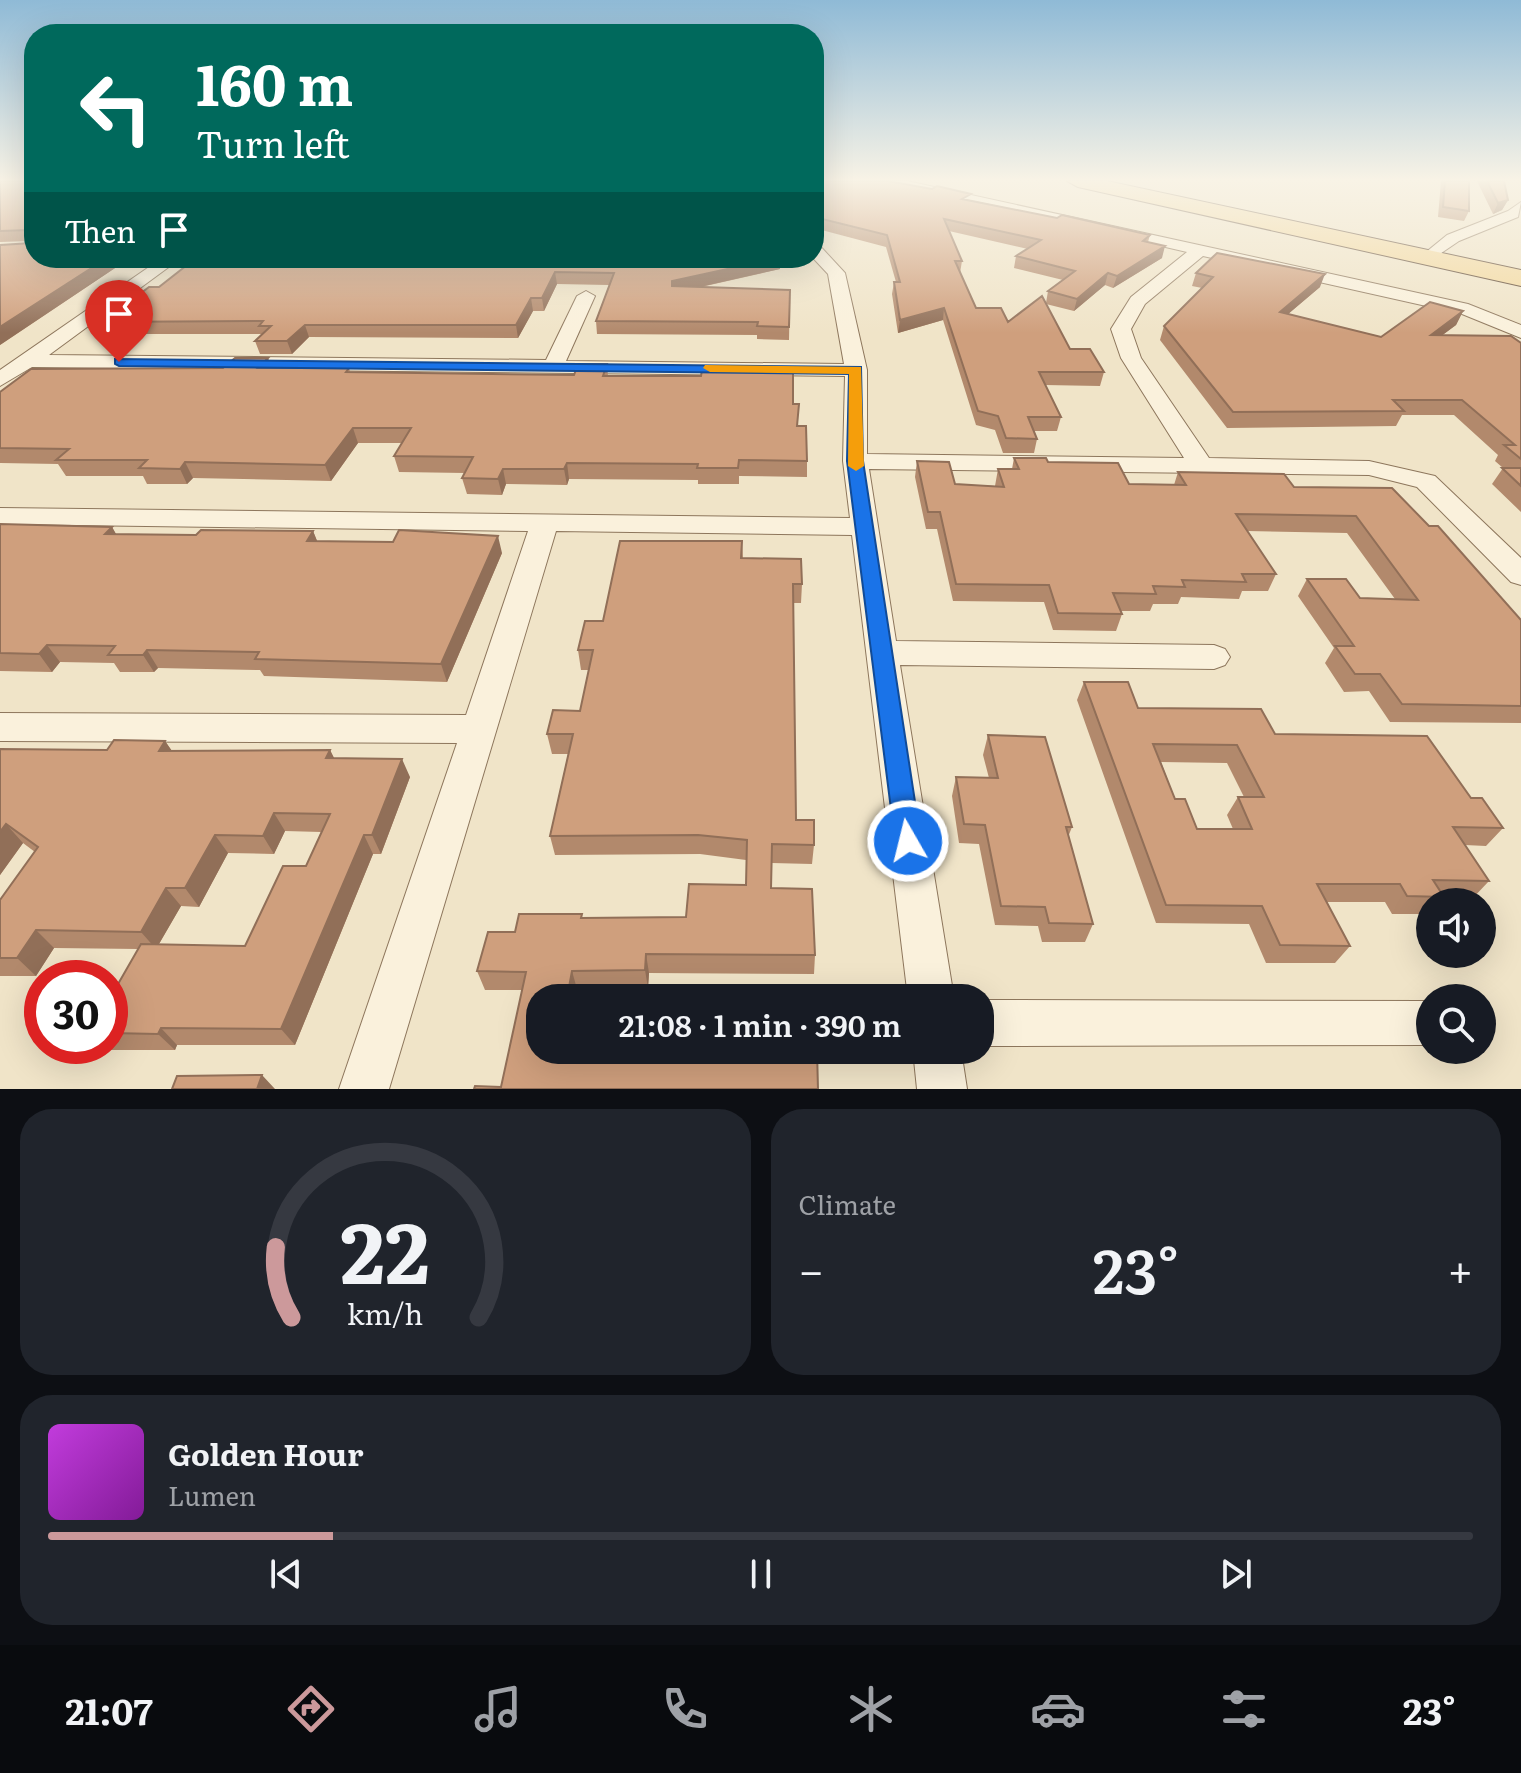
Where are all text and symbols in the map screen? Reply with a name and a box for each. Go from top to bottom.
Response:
text: 160 m [196,40,353,123]
icon: left [64,56,168,160]
text: Turn left [196,116,350,169]
text: Then [64,208,136,252]
icon: arrive [152,208,196,252]
pin [85,280,153,362]
icon: arrive [97,292,141,336]
position arrow [866,799,950,883]
map controls [1416,888,1496,1064]
button: sound [1416,888,1496,968]
speed limit sign: 30 [24,960,128,1064]
button: search [1416,984,1496,1064]
text: 21:08 · 1 min · 390 m [619,1002,901,1046]
text: Climate [799,1184,896,1223]
text: 22 [341,1186,430,1310]
text: 23° [1093,1223,1179,1312]
text: − [799,1235,824,1301]
text: + [1447,1235,1473,1301]
text: km/h [347,1291,423,1334]
text: Golden Hour [168,1431,363,1475]
text: Lumen [168,1475,256,1514]
icon: previous [264,1552,308,1596]
icon: pause [739,1552,783,1596]
icon: next [1214,1552,1258,1596]
icon: directions [283,1681,339,1737]
icon: music [470,1681,526,1737]
icon: phone [657,1681,713,1737]
icon: climate [843,1681,899,1737]
icon: car [1030,1681,1086,1737]
icon: filters [1216,1681,1272,1737]
text: 21:07 [65,1683,153,1736]
text: 23° [1403,1683,1456,1736]

